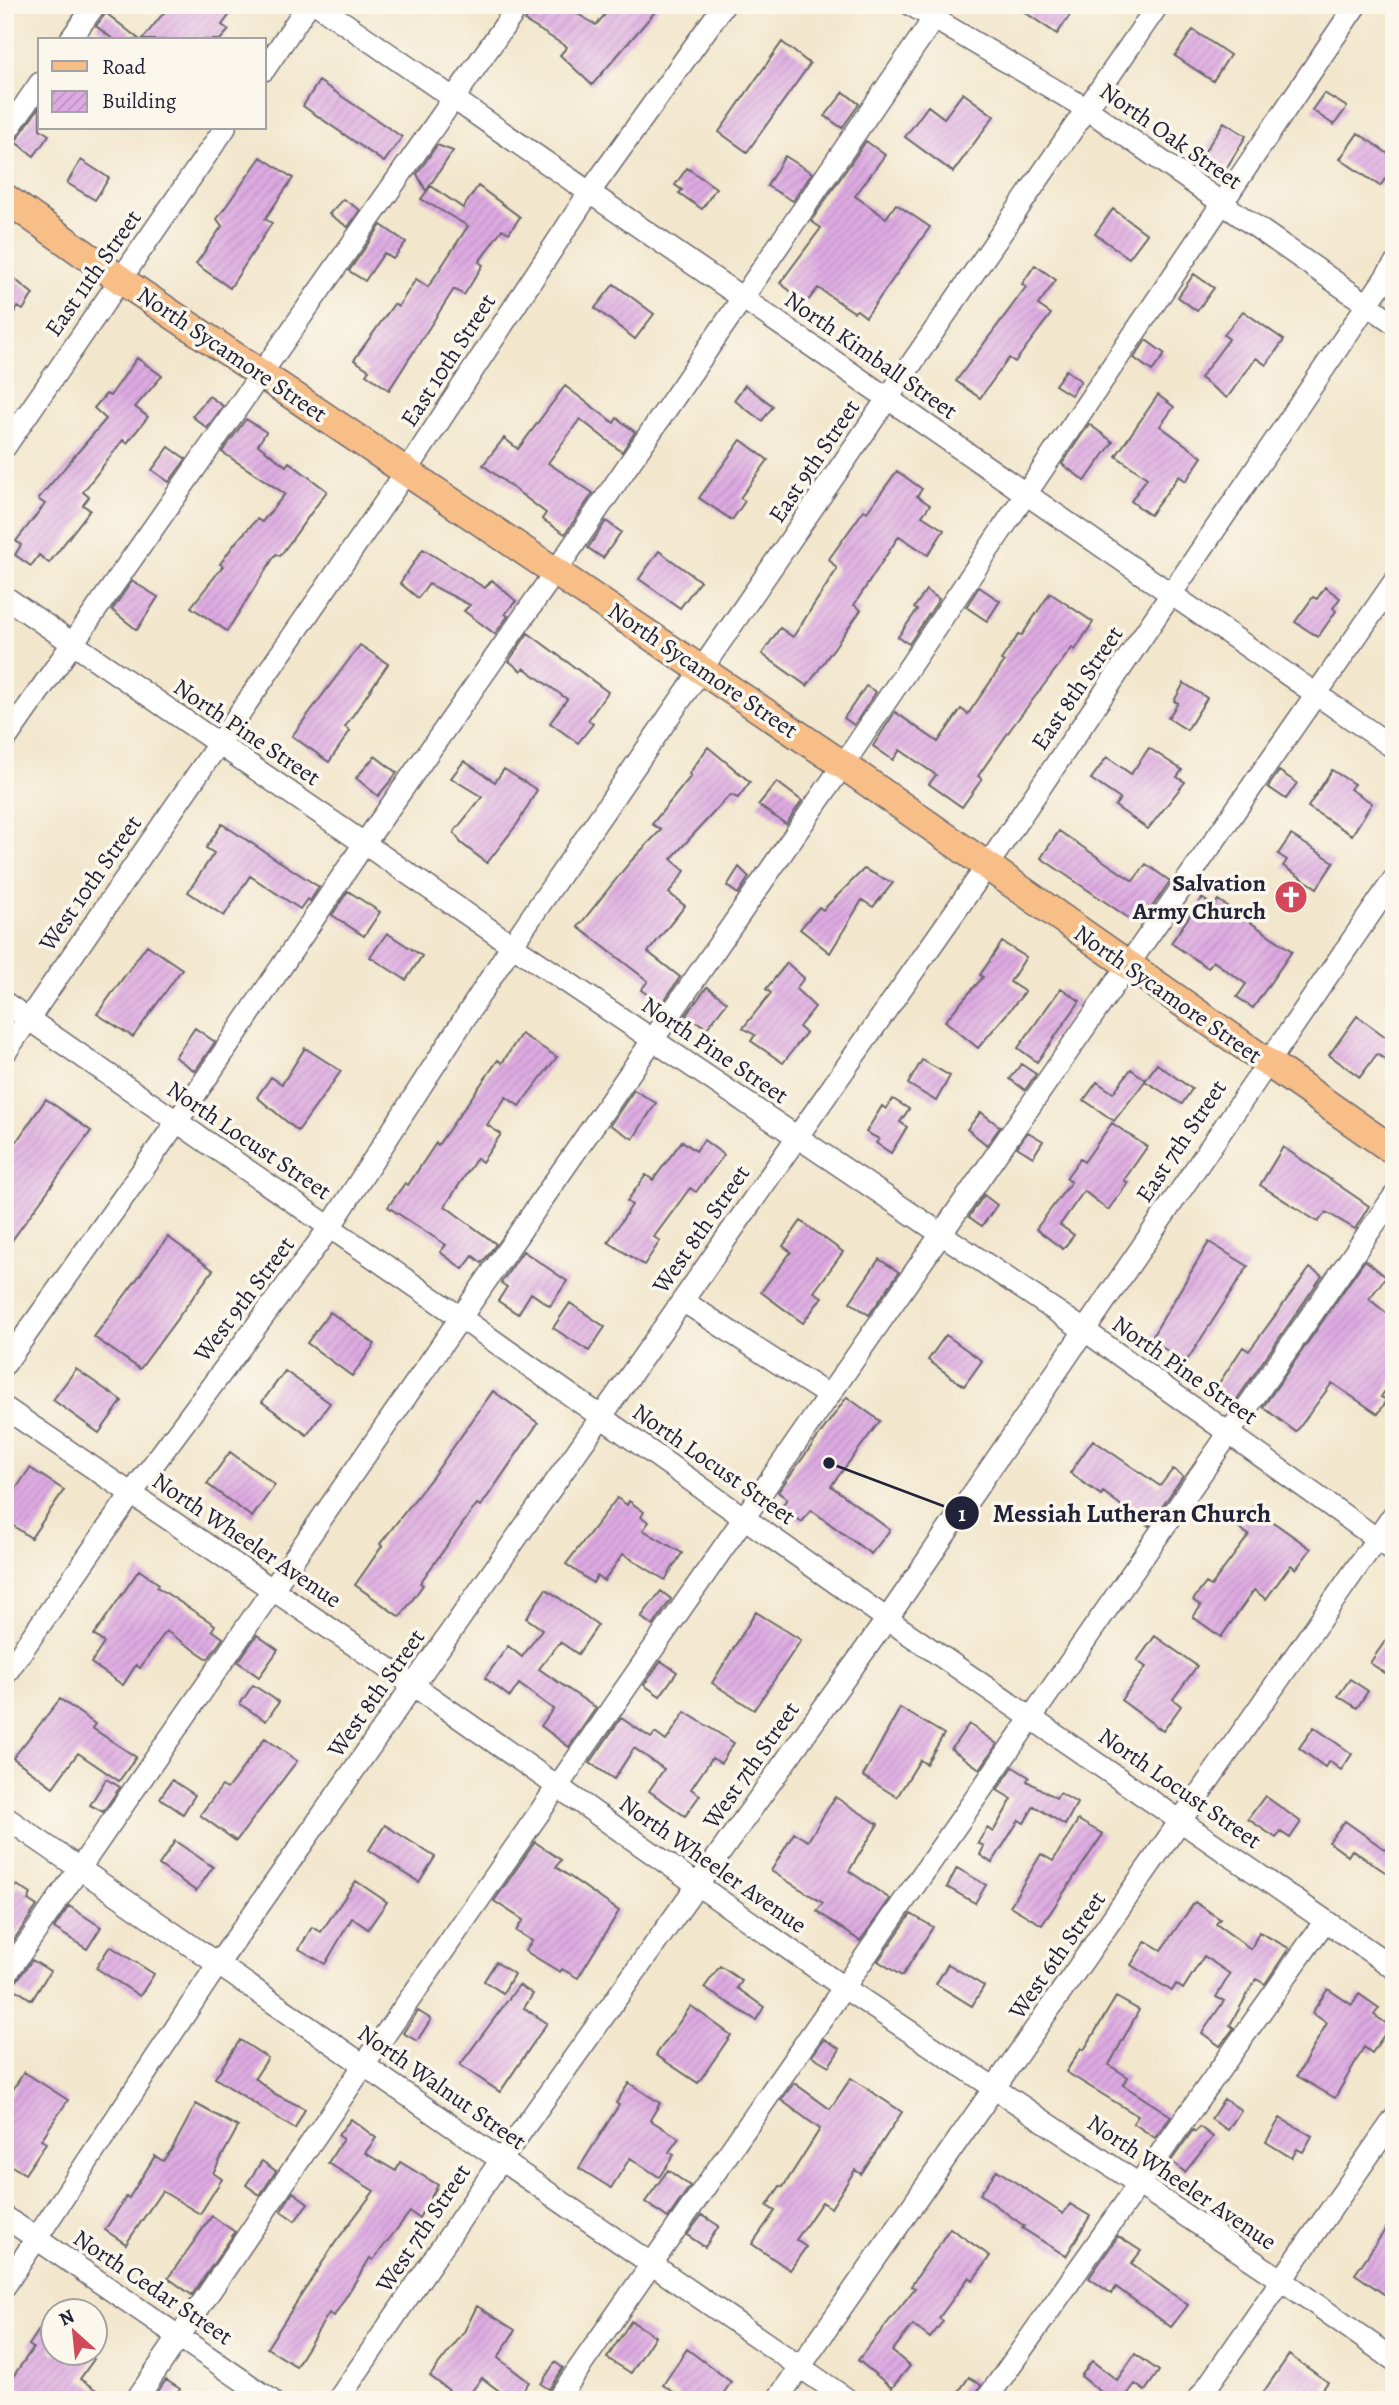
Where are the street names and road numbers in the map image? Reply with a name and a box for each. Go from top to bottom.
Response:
street label: North Oak Street [1093,75,1249,197]
street label: East 11th Street [37,203,149,343]
street label: North Sycamore Street [131,279,333,430]
street label: North Kimball Street [778,283,964,427]
street label: East 10th Street [393,287,503,433]
street label: East 9th Street [761,393,867,529]
street label: North Sycamore Street [602,595,804,746]
street label: East 8th Street [1024,620,1130,756]
street label: North Pine Street [167,671,327,793]
street label: West 10th Street [31,809,149,958]
street label: North Sycamore Street [1068,917,1268,1071]
street label: North Pine Street [635,989,795,1111]
street label: North Locust Street [160,1073,338,1207]
street label: East 7th Street [1128,1073,1234,1209]
street label: West 8th Street [644,1158,757,1300]
street label: West 9th Street [186,1230,302,1369]
street label: North Pine Street [1106,1308,1264,1432]
street label: North Locust Street [626,1396,802,1532]
street label: North Wheeler Avenue [146,1465,348,1615]
street label: West 8th Street [319,1622,432,1764]
street label: West 7th Street [695,1695,807,1836]
street label: North Locust Street [1092,1720,1268,1856]
street label: North Wheeler Avenue [613,1787,813,1941]
street label: West 6th Street [1001,1885,1113,2026]
street label: North Walnut Street [351,2017,533,2157]
street label: North Wheeler Avenue [1081,2107,1283,2257]
street label: West 7th Street [368,2158,478,2299]
street label: North Cedar Street [68,2223,238,2351]

